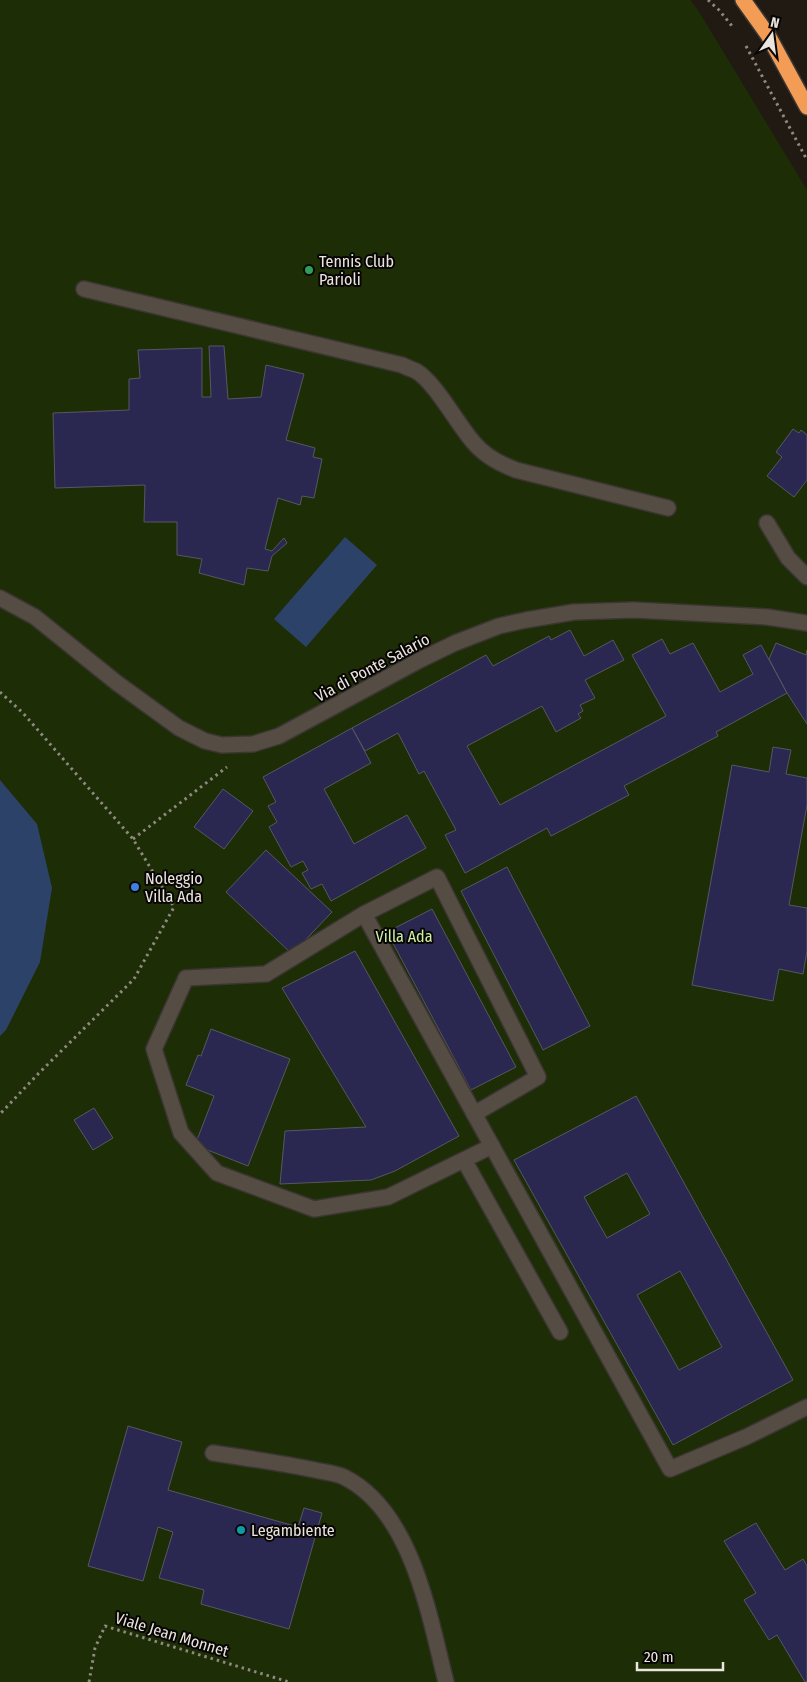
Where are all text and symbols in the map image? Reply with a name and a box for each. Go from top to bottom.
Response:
north arrow [747,10,797,60]
text: N [769,14,781,32]
place label: Tennis Club Parioli [319,252,394,289]
marker: Tennis Club Parioli [303,264,315,276]
street label: Via di Ponte Salario [312,629,433,706]
place label: Noleggio Villa Ada [145,869,203,906]
marker: Noleggio Villa Ada [129,881,141,893]
park label: Villa Ada [376,927,433,946]
place label: Legambiente [251,1521,335,1540]
marker: Legambiente [235,1524,247,1536]
street label: Viale Jean Monnet [113,1608,232,1661]
scale bar [637,1640,723,1672]
text: 20 m [644,1648,674,1666]

